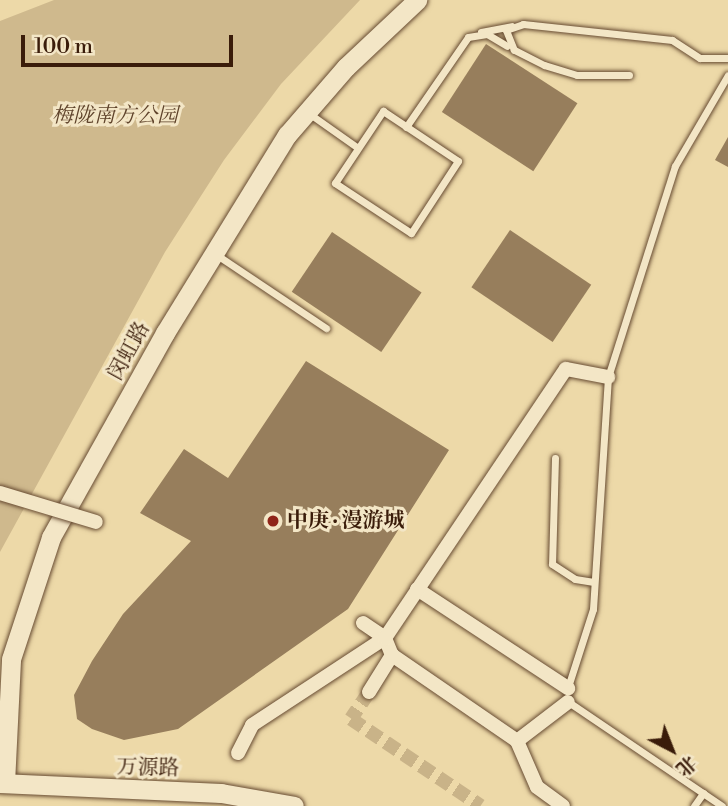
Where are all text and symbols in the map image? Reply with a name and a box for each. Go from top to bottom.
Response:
scale bar [24,21,236,65]
text: 100 m [34,34,93,60]
park label: 梅陇南方公园 [52,103,178,129]
street label: 闵虹路 [103,317,155,385]
place label: 中庚 · 漫游城 [287,508,404,534]
marker: 中庚 · 漫游城 [265,513,281,529]
north arrow [637,715,707,785]
text: 北 [671,750,701,781]
street label: 万源路 [116,755,180,781]

